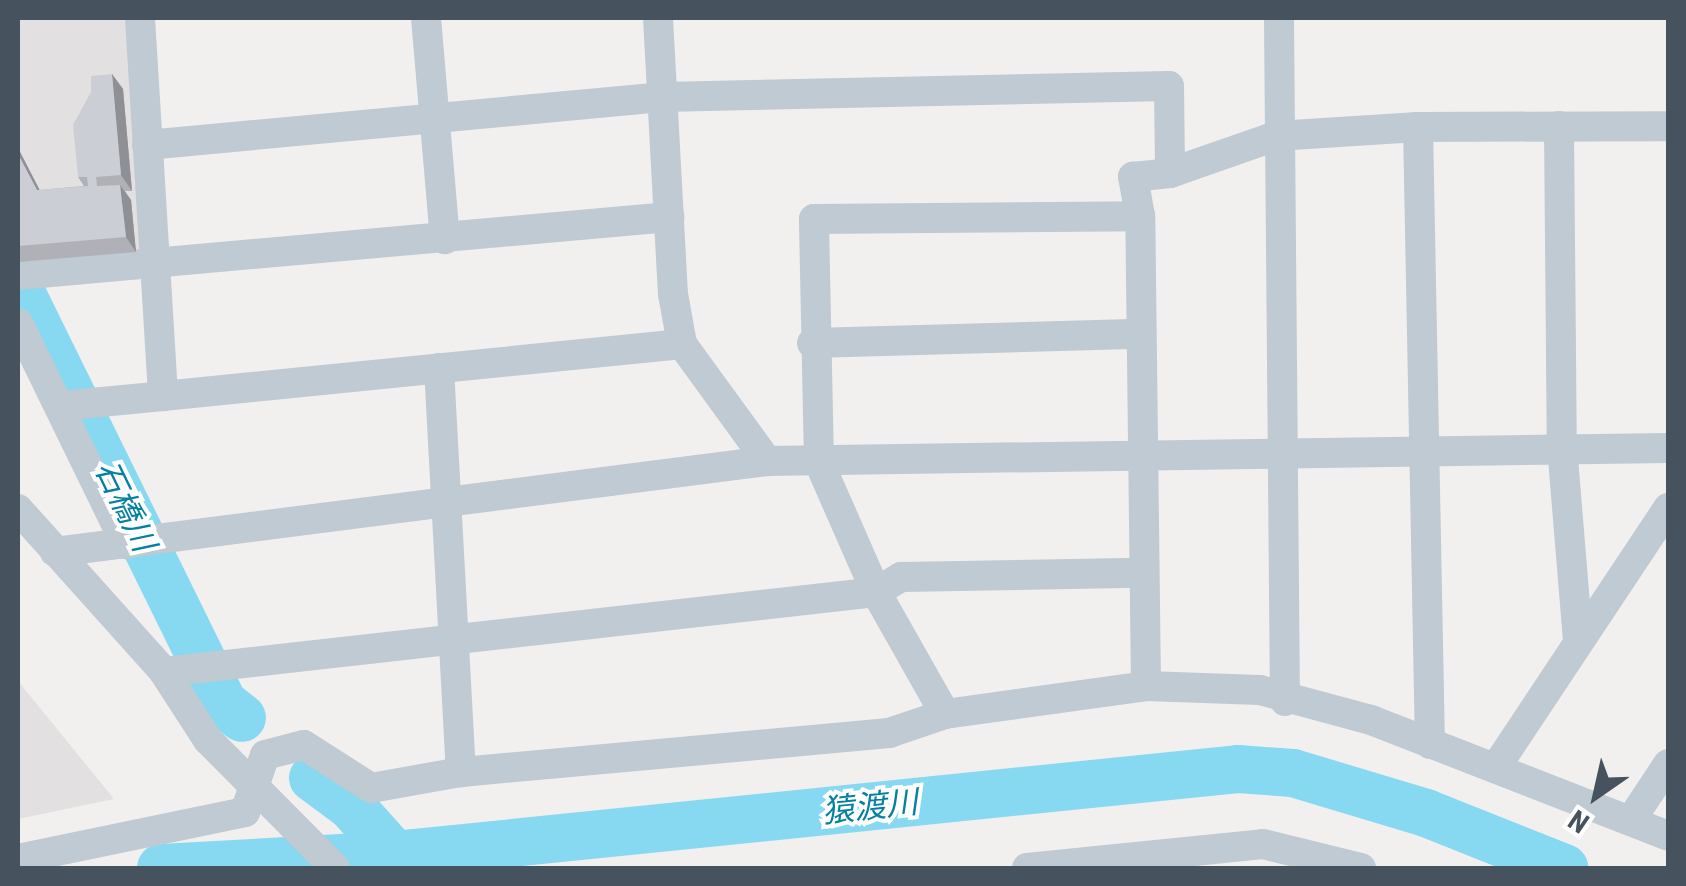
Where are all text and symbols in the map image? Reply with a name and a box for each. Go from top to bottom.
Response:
water label: 石橋川 [87,454,163,558]
north arrow [1546,746,1646,846]
water label: 猿渡川 [820,783,920,831]
text: N [1563,803,1595,840]

